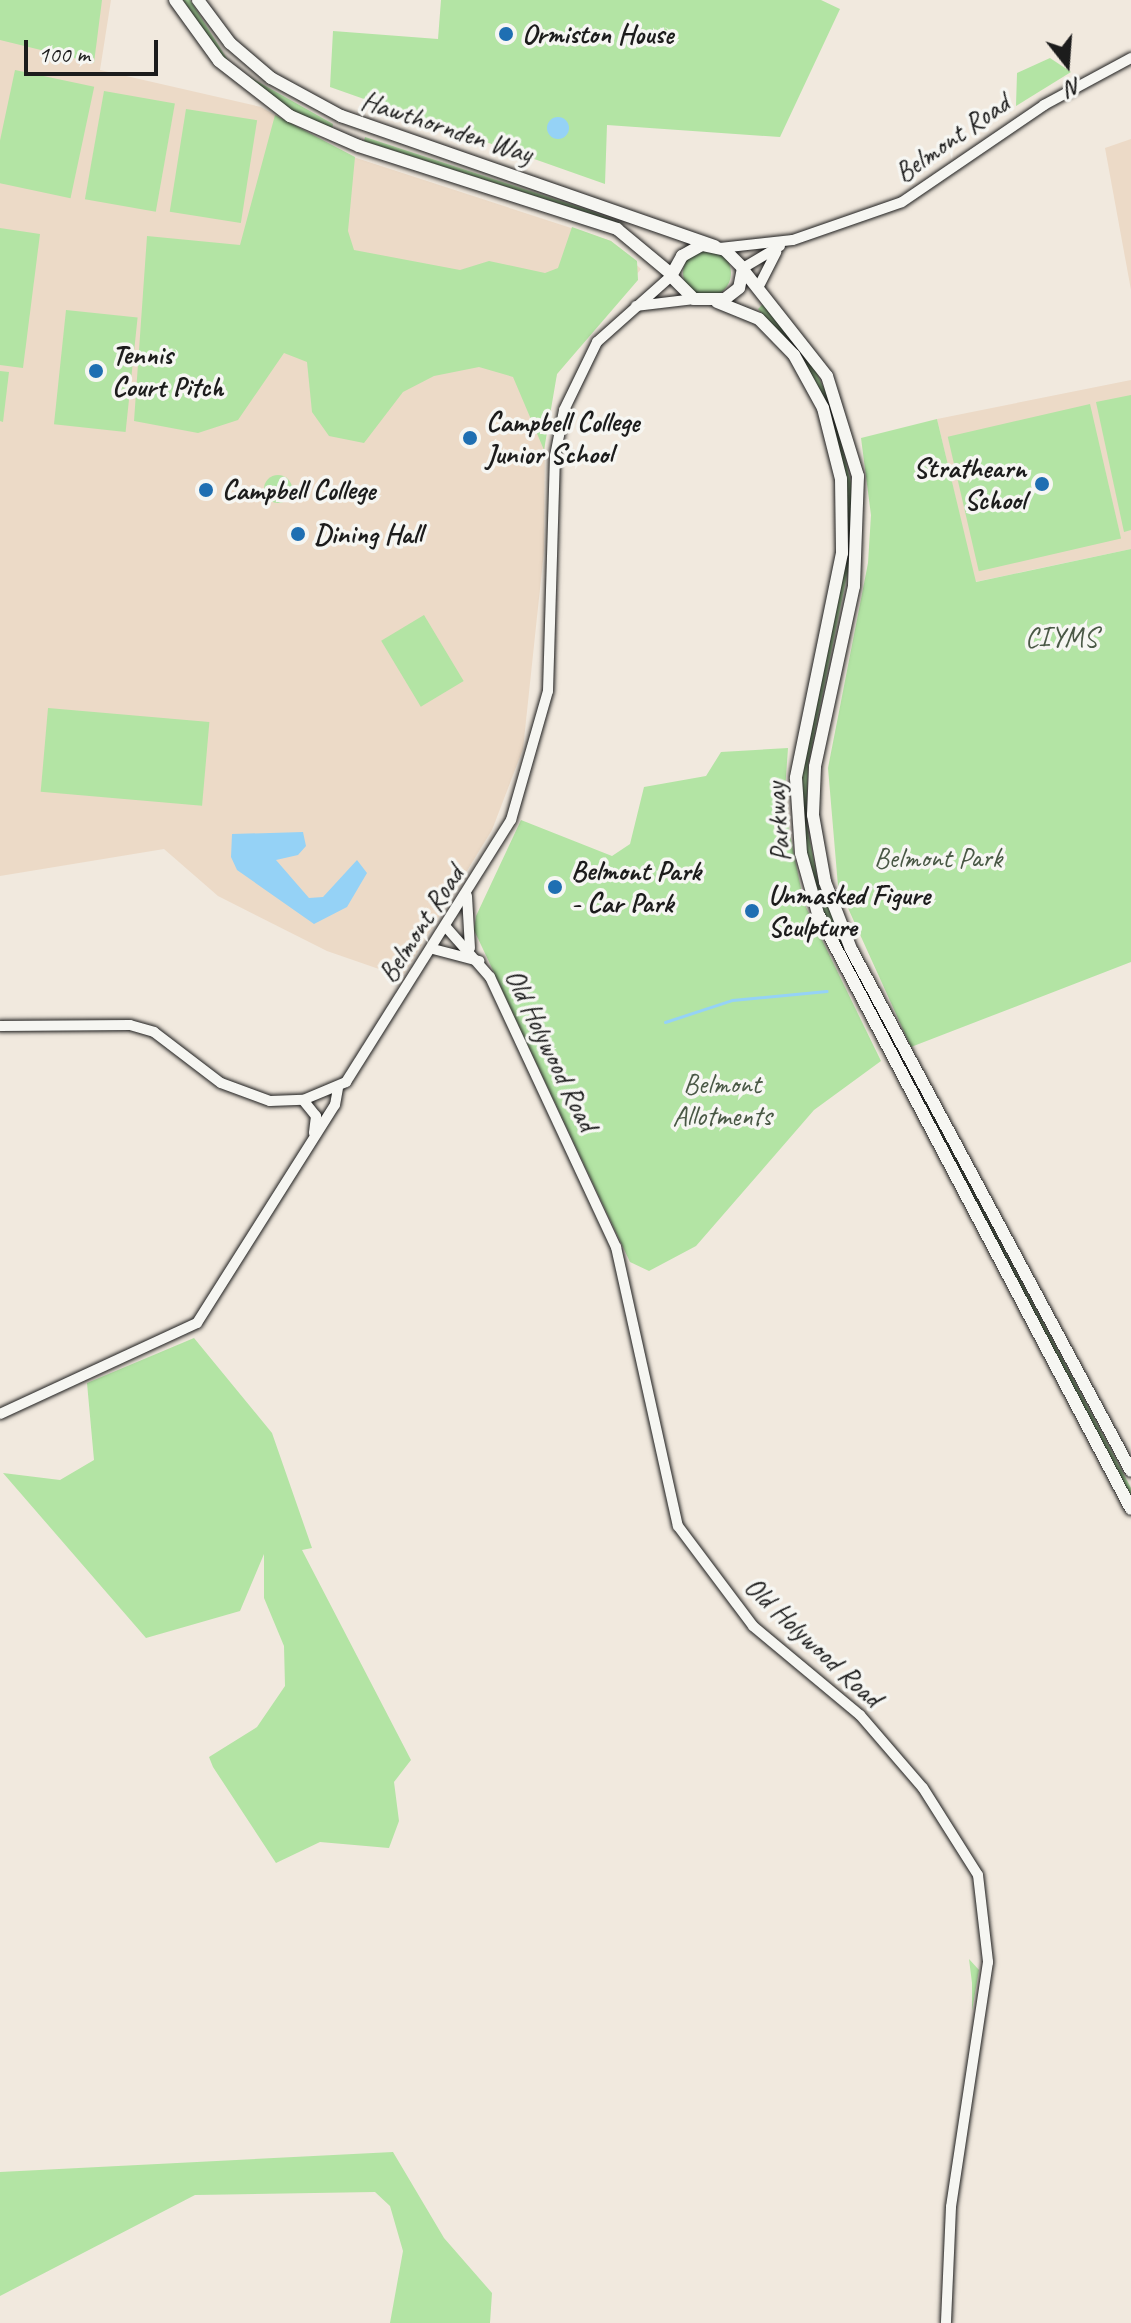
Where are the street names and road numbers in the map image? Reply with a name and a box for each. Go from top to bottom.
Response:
street label: Hawthornden Way [357,84,537,170]
street label: Belmont Road [889,87,1015,189]
street label: Parkway [758,781,798,863]
street label: Belmont Road [371,860,471,988]
street label: Old Holywood Road [497,964,605,1136]
street label: Old Holywood Road [737,1570,889,1714]

